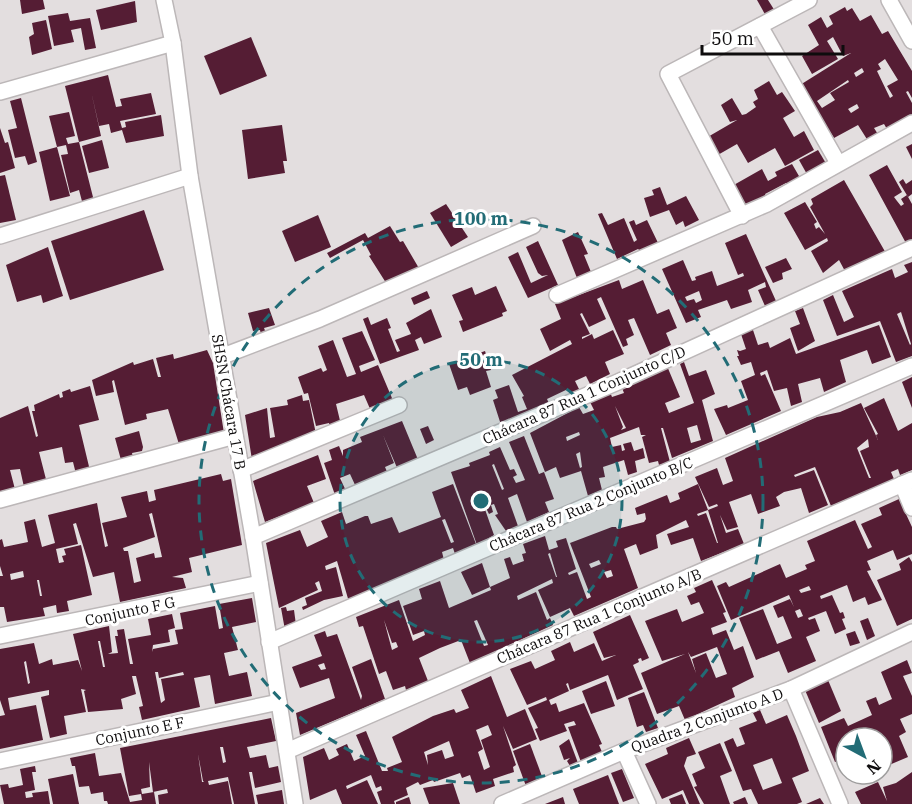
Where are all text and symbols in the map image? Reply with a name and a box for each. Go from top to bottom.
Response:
scale bar [702,18,843,56]
text: 50 m [711,27,754,50]
text: 100 m [454,207,509,230]
street label: SHSN Chácara 17 B [208,333,250,471]
street label: Chácara 87 Rua 1 Conjunto C/D [479,342,689,448]
text: 50 m [459,348,503,371]
street label: Chácara 87 Rua 2 Conjunto B/C [486,452,696,556]
centre of rings [471,491,491,511]
street label: Chácara 87 Rua 1 Conjunto A/B [494,564,704,668]
street label: Conjunto F G [83,592,177,630]
street label: Quadra 2 Conjunto A D [628,684,786,756]
street label: Conjunto E F [94,712,186,750]
north arrow [834,726,894,786]
text: N [863,756,885,779]

